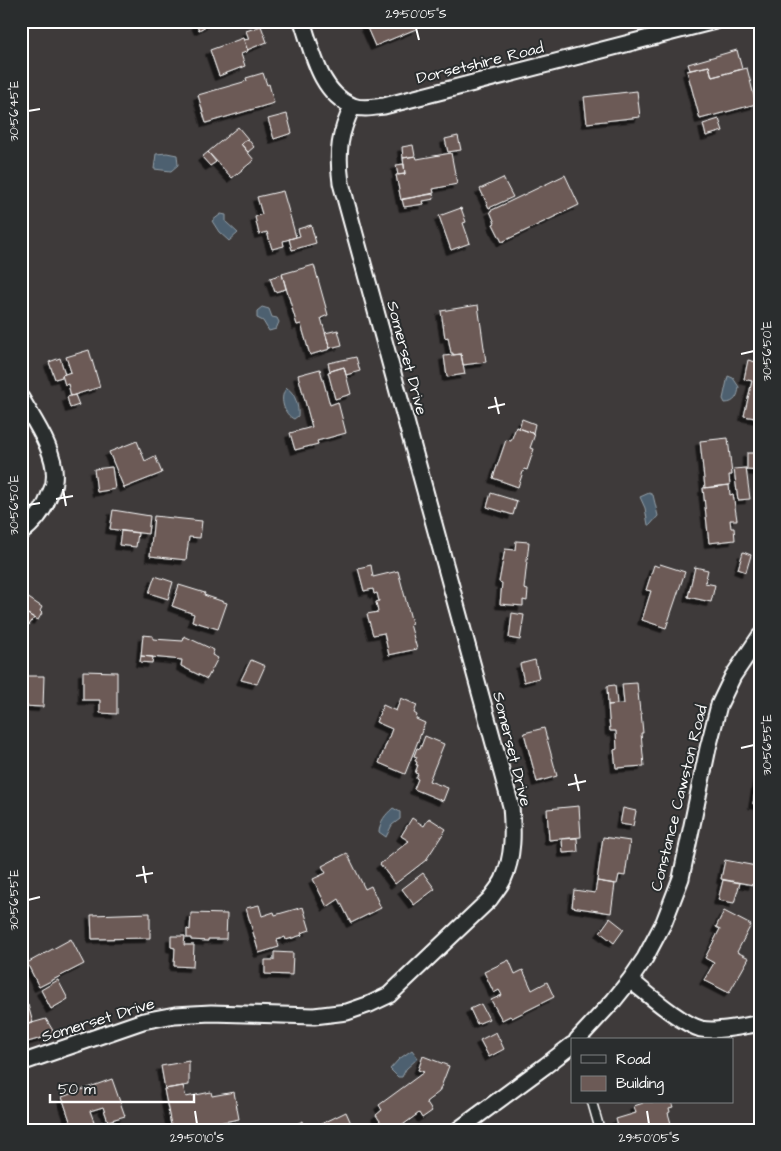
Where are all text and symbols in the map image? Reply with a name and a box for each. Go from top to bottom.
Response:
text: 29°50'05"S [386,6,447,23]
street label: Dorsetshire Road [414,37,546,89]
text: 30°56'45"E [6,81,23,141]
street label: Somerset Drive [381,298,433,418]
text: 30°56'50"E [759,321,776,381]
text: 30°56'50"E [6,475,23,535]
street label: Somerset Drive [487,689,537,809]
street label: Constance Cawston Road [645,703,713,893]
text: 30°56'55"E [759,714,776,776]
text: 30°56'55"E [6,869,23,931]
street label: Somerset Drive [39,992,158,1048]
legend [571,1038,734,1104]
text: Road [616,1049,651,1070]
scale bar [50,1071,194,1103]
text: Building [616,1073,664,1095]
text: 50 m [58,1079,96,1100]
text: 29°50'10"S [170,1130,224,1147]
text: 29°50'05"S [619,1130,680,1147]

